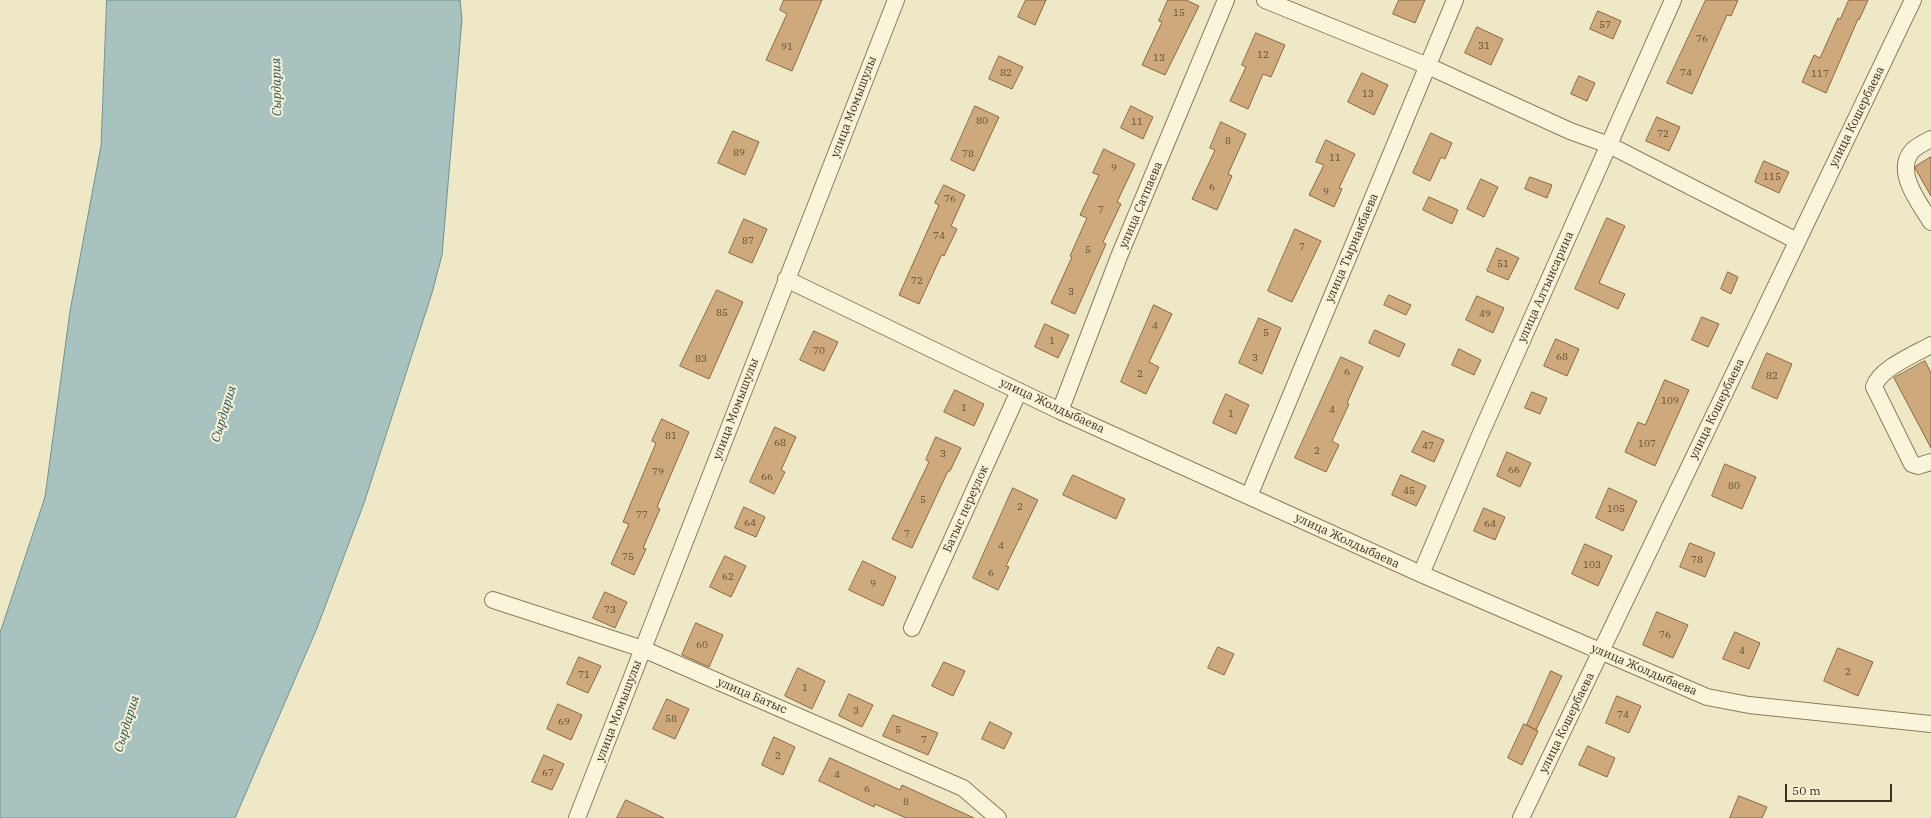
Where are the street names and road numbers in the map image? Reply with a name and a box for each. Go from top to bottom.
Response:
street label: улица Момышулы [828,54,880,160]
street label: улица Кошербаева [1826,64,1888,170]
street label: улица Сатпаева [1116,159,1166,251]
street label: улица Тырнакбаева [1322,191,1382,305]
street label: улица Алтынсарина [1515,229,1577,345]
street label: улица Момышулы [710,356,762,462]
street label: улица Кошербаева [1686,356,1748,462]
street label: улица Жолдыбаева [997,375,1107,437]
street label: Батыс переулок [940,463,992,555]
street label: улица Жолдыбаева [1292,510,1402,572]
street label: улица Жолдыбаева [1589,641,1699,699]
street label: улица Момышулы [593,658,645,764]
street label: улица Кошербаева [1536,670,1598,776]
street label: улица Батыс [715,675,789,717]

